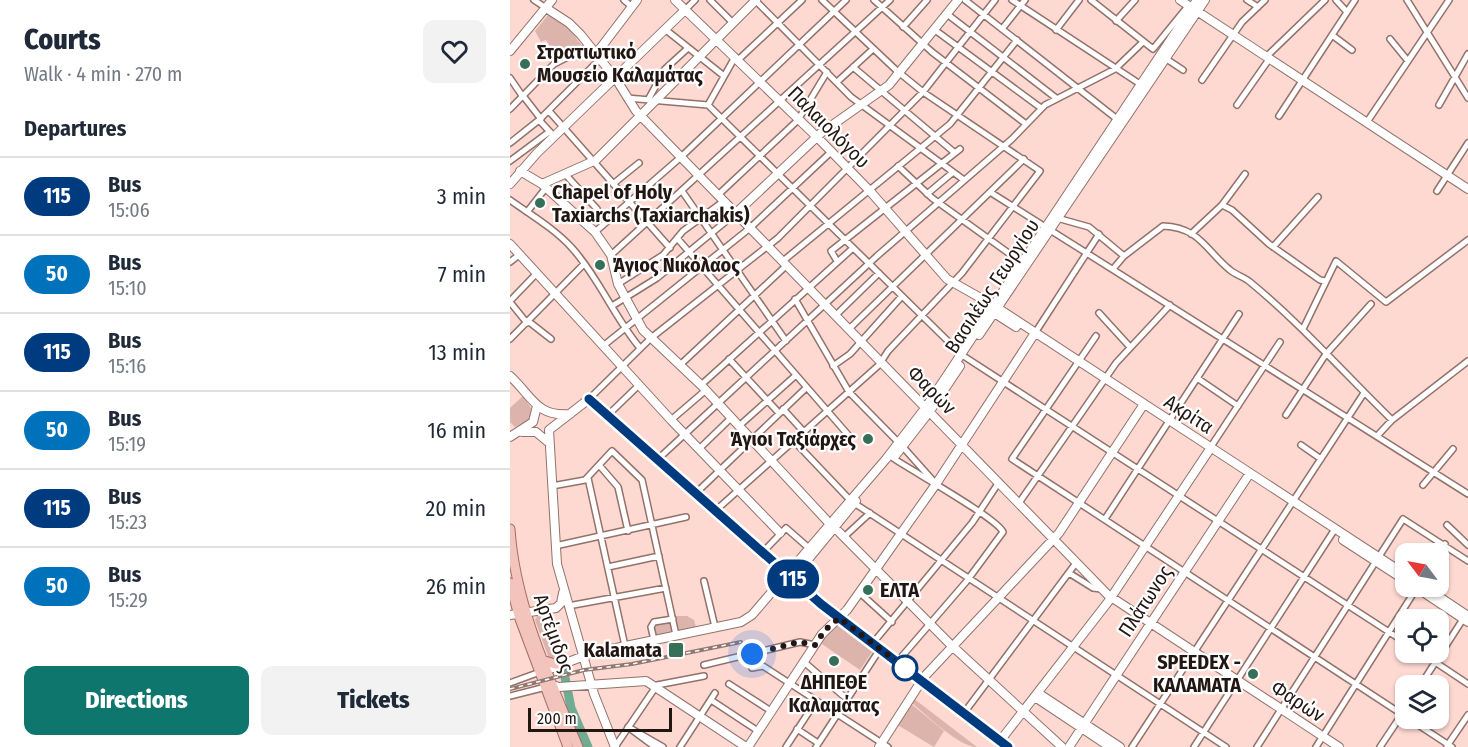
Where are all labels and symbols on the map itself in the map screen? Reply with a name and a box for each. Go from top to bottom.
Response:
place label: Στρατιωτικό Μουσείο Καλαμάτας [537,40,703,87]
marker: Στρατιωτικό Μουσείο Καλαμάτας [518,57,532,71]
street label: Παλαιολόγου [783,81,875,173]
place label: Chapel of Holy Taxiarchs (Taxiarchakis) [552,180,749,227]
marker: Chapel of Holy Taxiarchs (Taxiarchakis) [533,196,547,210]
street label: Βασιλέως Γεωργίου [940,214,1044,358]
place label: Άγιος Νικόλαος [612,253,740,277]
marker: Άγιος Νικόλαος [593,258,607,272]
street label: Φαρών [903,361,961,419]
street label: Ακρίτα [1160,389,1218,439]
place label: Άγιοι Ταξιάρχες [729,427,856,451]
marker: Άγιοι Ταξιάρχες [861,432,875,446]
north arrow [1395,543,1449,597]
line badge: 115 [758,560,828,598]
street label: Πλάτωνος [1113,560,1177,641]
place label: ΕΛΤΑ [880,578,920,602]
marker: ΕΛΤΑ [861,583,875,597]
street label: Αρτέμιδος [529,591,579,676]
place label: Kalamata [584,638,662,662]
your location [737,639,767,669]
marker: Kalamata [667,641,685,659]
place label: SPEEDEX - ΚΑΛΑΜΑΤΑ [1153,650,1242,697]
marker: ΔΗΠΕΘΕ Καλαμάτας [827,654,841,668]
unlabelled marker [892,655,918,681]
marker: SPEEDEX - ΚΑΛΑΜΑΤΑ [1246,667,1260,681]
place label: ΔΗΠΕΘΕ Καλαμάτας [789,670,880,717]
street label: Φαρών [1267,675,1329,727]
scale bar [528,705,672,732]

